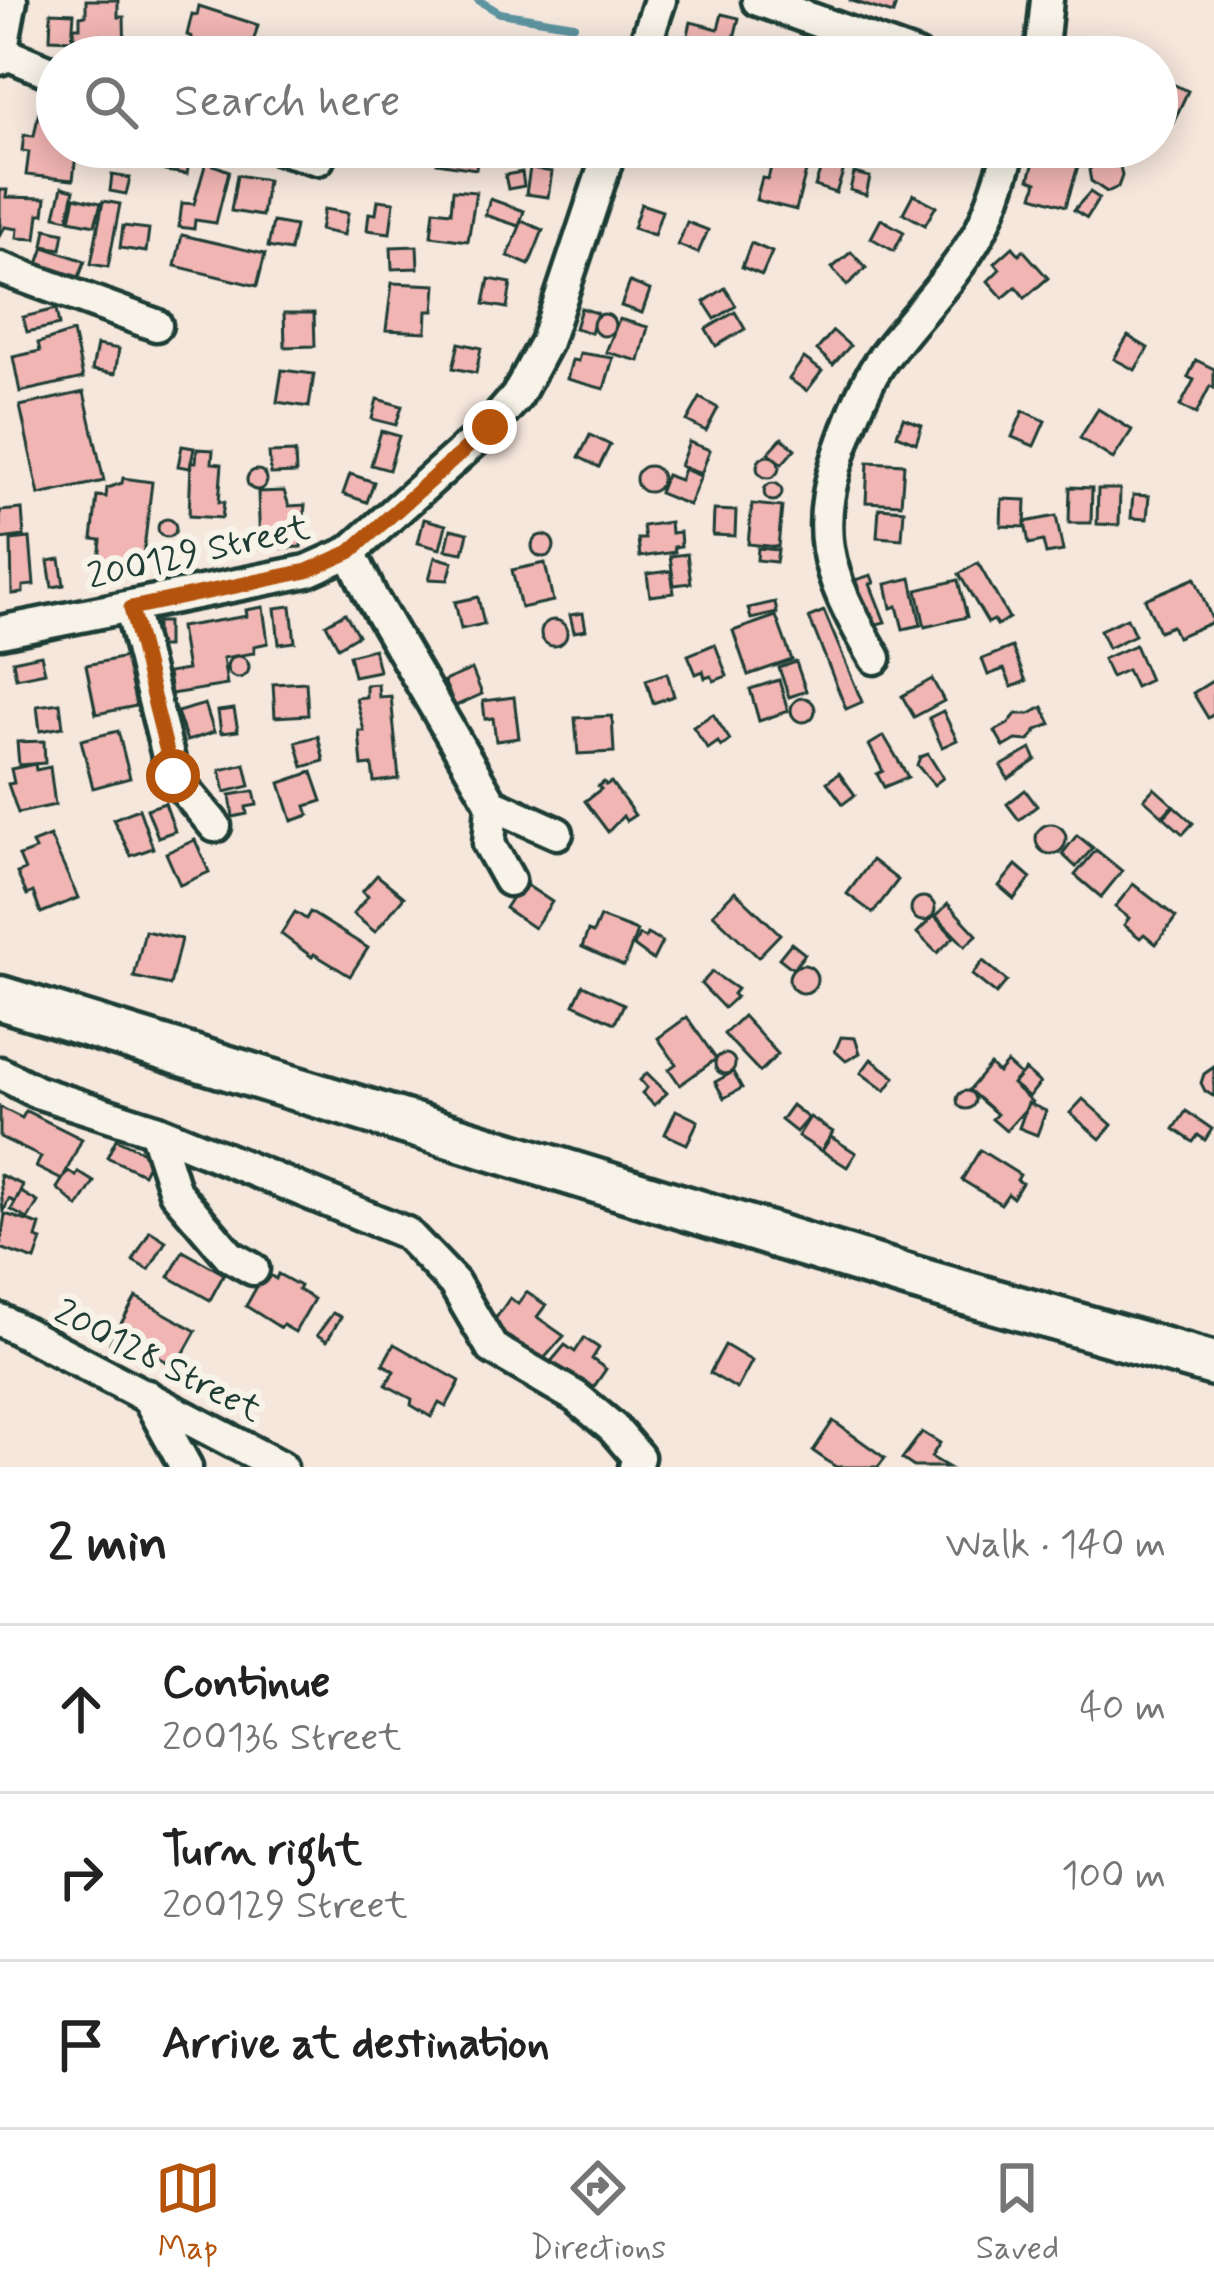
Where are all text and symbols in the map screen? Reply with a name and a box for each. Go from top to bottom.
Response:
search box [36,36,1178,168]
icon: search [78,69,144,135]
text: Search here [174,73,401,132]
route end [463,400,517,454]
street label: 200129 Street [83,505,315,602]
route start [146,749,200,803]
street label: 200128 Street [46,1290,269,1435]
text: 2 min [48,1512,168,1578]
text: Walk · 140 m [946,1520,1166,1571]
text: Continue [162,1654,330,1713]
icon: ahead [48,1676,114,1742]
text: 40 m [1079,1683,1166,1734]
text: 200136 Street [162,1713,401,1764]
text: Turn right [162,1822,362,1881]
icon: right [48,1844,114,1910]
text: 100 m [1061,1851,1166,1902]
text: 200129 Street [162,1881,408,1932]
icon: arrive [48,2012,114,2078]
text: Arrive at destination [162,2015,550,2074]
tab: Map [155,2155,221,2271]
tab: Directions [530,2155,666,2271]
tab: Saved [976,2155,1059,2271]

